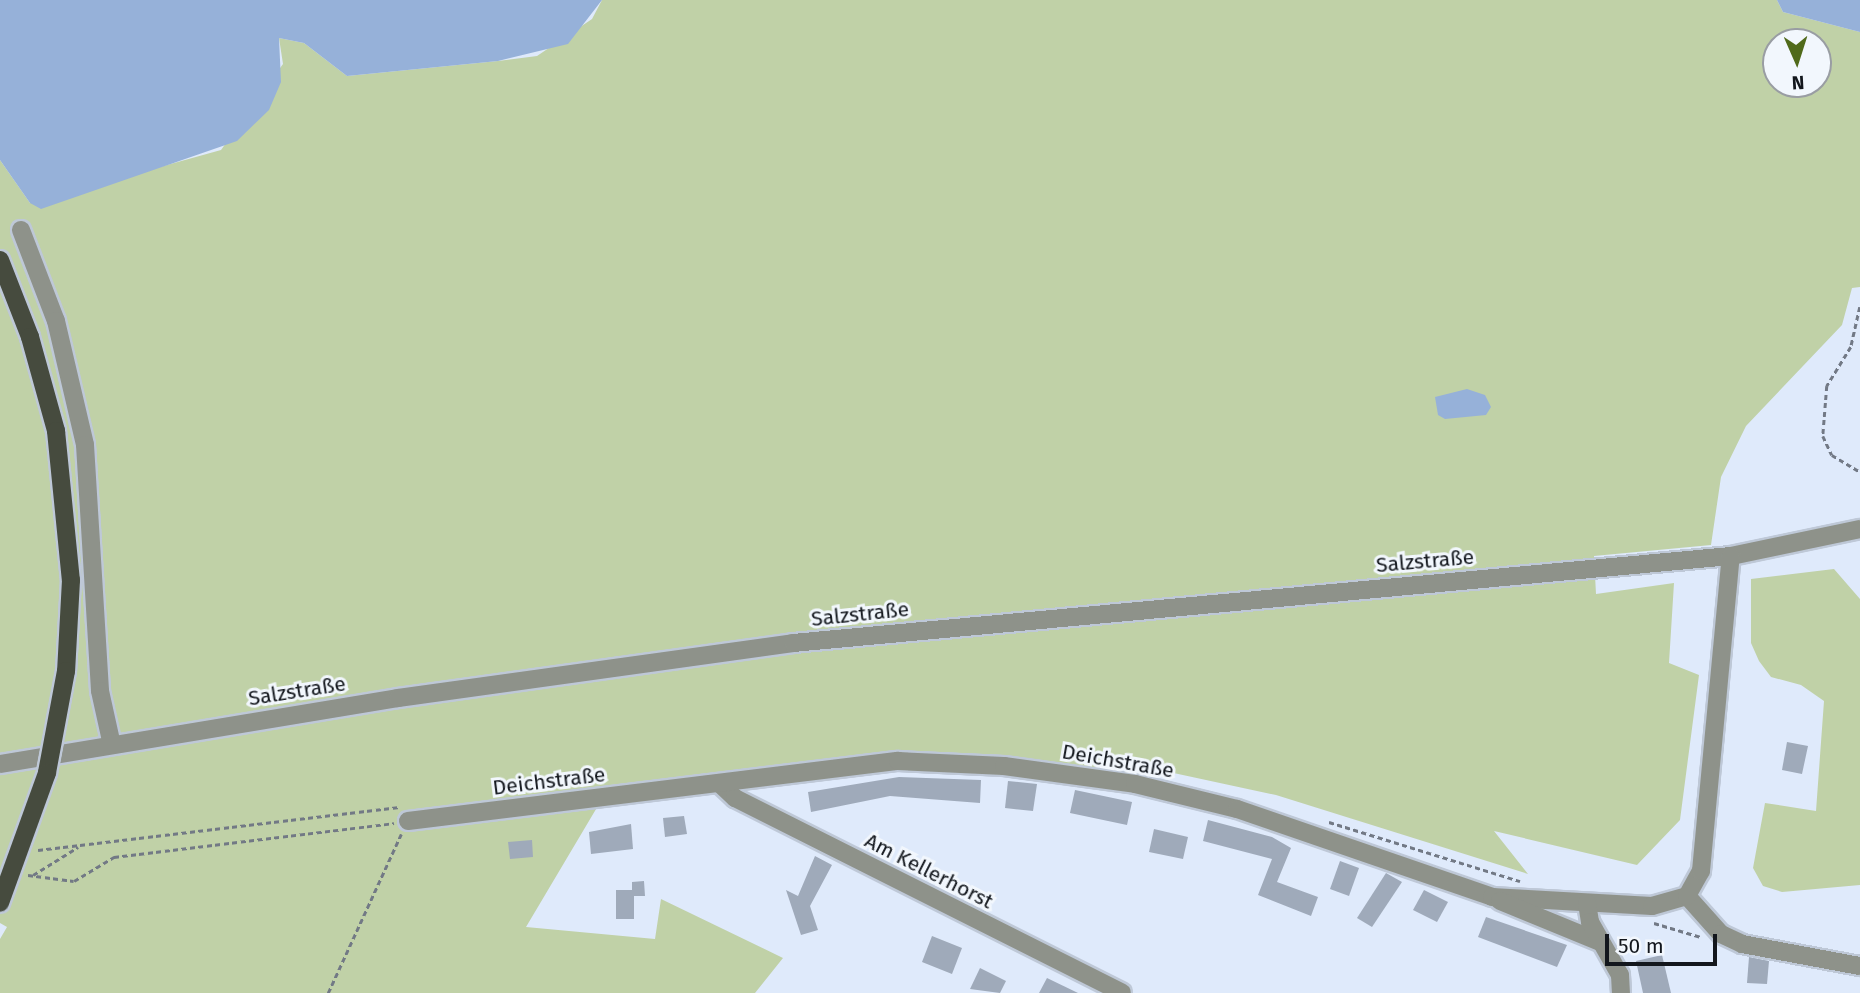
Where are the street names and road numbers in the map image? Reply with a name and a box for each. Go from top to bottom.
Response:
street label: Salzstraße [1375,544,1475,578]
street label: Salzstraße [810,596,910,632]
street label: Salzstraße [247,671,347,711]
street label: Deichstraße [1060,739,1176,783]
street label: Deichstraße [491,762,607,800]
street label: Am Kellerhorst [861,828,997,914]

